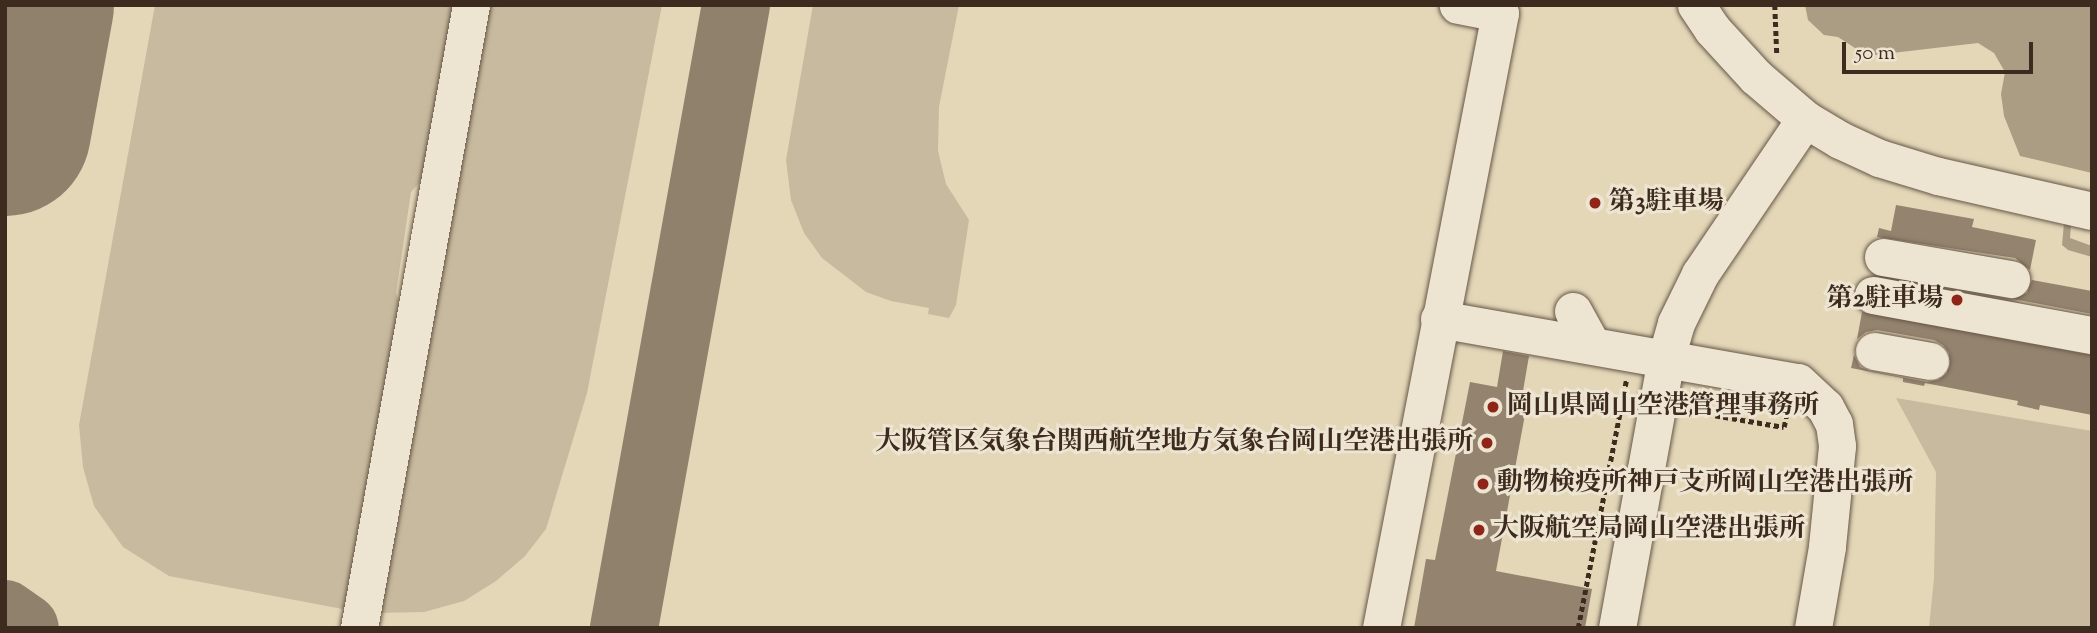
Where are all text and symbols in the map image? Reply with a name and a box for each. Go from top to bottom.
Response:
scale bar [1845,28,2036,72]
text: 50 m [1855,39,1895,69]
place label: 第3駐車場 [1609,187,1724,219]
marker: 第3駐車場 [1587,195,1603,211]
place label: 第2駐車場 [1827,284,1943,316]
marker: 第2駐車場 [1949,292,1965,308]
place label: 岡山県岡山空港管理事務所 [1507,391,1819,423]
marker: 岡山県岡山空港管理事務所 [1485,399,1501,415]
place label: 大阪管区気象台関西航空地方気象台岡山空港出張所 [875,427,1473,459]
marker: 大阪管区気象台関西航空地方気象台岡山空港出張所 [1479,435,1495,451]
place label: 動物検疫所神戸支所岡山空港出張所 [1497,468,1913,500]
marker: 動物検疫所神戸支所岡山空港出張所 [1475,476,1491,492]
place label: 大阪航空局岡山空港出張所 [1493,514,1805,546]
marker: 大阪航空局岡山空港出張所 [1471,522,1487,538]

